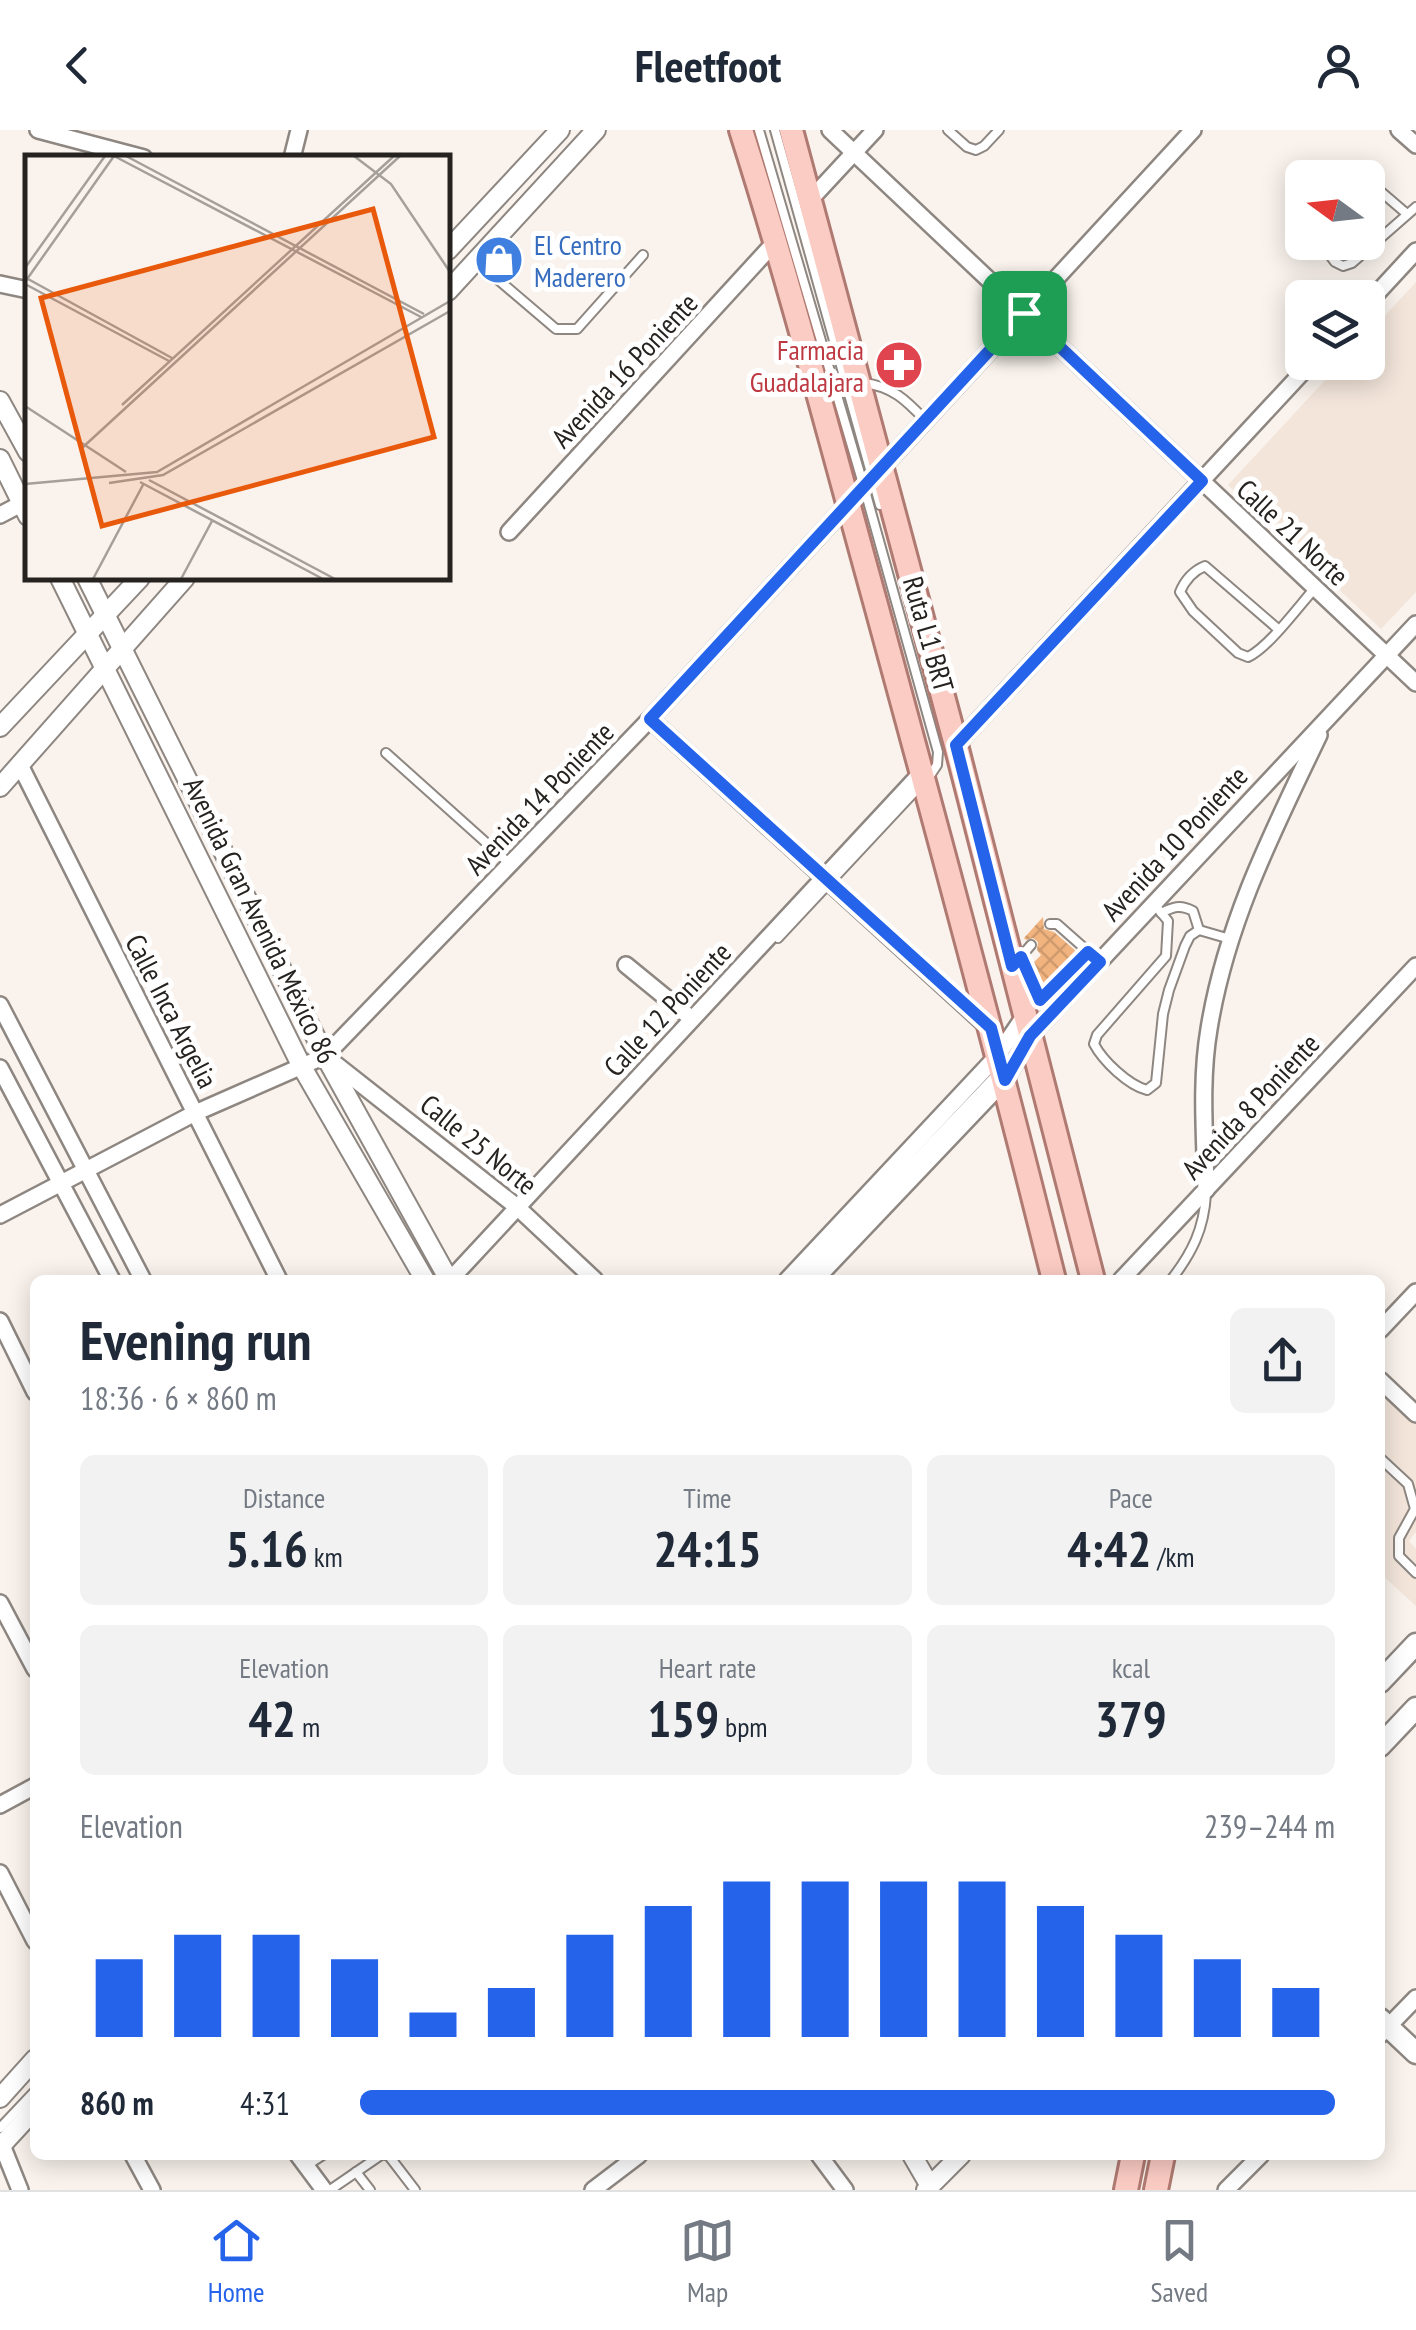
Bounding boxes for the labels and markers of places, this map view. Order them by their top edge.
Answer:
place label: El Centro Maderero [534,226,626,295]
shop icon: El Centro Maderero [473,234,525,286]
pin [982,271,1067,356]
place label: Farmacia Guadalajara [750,331,864,400]
pharmacy icon: Farmacia Guadalajara [873,339,925,391]

